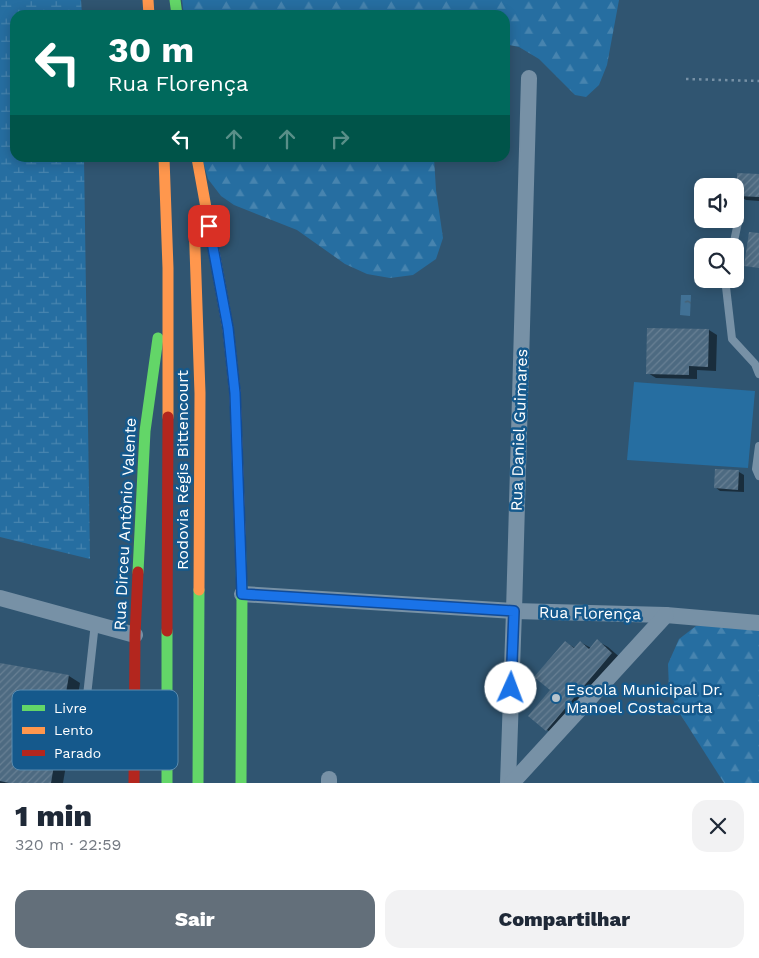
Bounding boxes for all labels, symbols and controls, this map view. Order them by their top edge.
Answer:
text: 30 m [108,29,194,71]
icon: left [25,30,90,95]
text: Rua Florença [108,71,248,96]
icon: left [167,125,195,153]
icon: ahead [220,125,248,153]
icon: ahead [273,125,301,153]
icon: right [326,125,354,153]
map controls [694,178,744,288]
button: sound [694,178,744,228]
pin [188,205,230,247]
icon: arrive [195,212,223,240]
button: search [694,238,744,288]
street label: Rua Daniel Guimares [507,349,531,511]
street label: Rodovia Régis Bittencourt [173,370,192,570]
street label: Rua Dirceu Antônio Valente [110,417,140,631]
street label: Rua Florença [539,603,641,623]
position arrow [484,661,536,713]
place label: Escola Municipal Dr. Manoel Costacurta [566,680,723,717]
legend [12,690,178,770]
marker: Escola Municipal Dr. Manoel Costacurta [550,692,562,704]
text: Livre [54,700,87,716]
text: Lento [54,722,93,738]
text: Parado [54,745,101,761]
text: 1 min [15,798,92,833]
button: close [692,800,744,852]
text: 320 m · 22:59 [15,835,121,854]
button: Sair [15,890,375,948]
button: Compartilhar [385,890,744,948]

